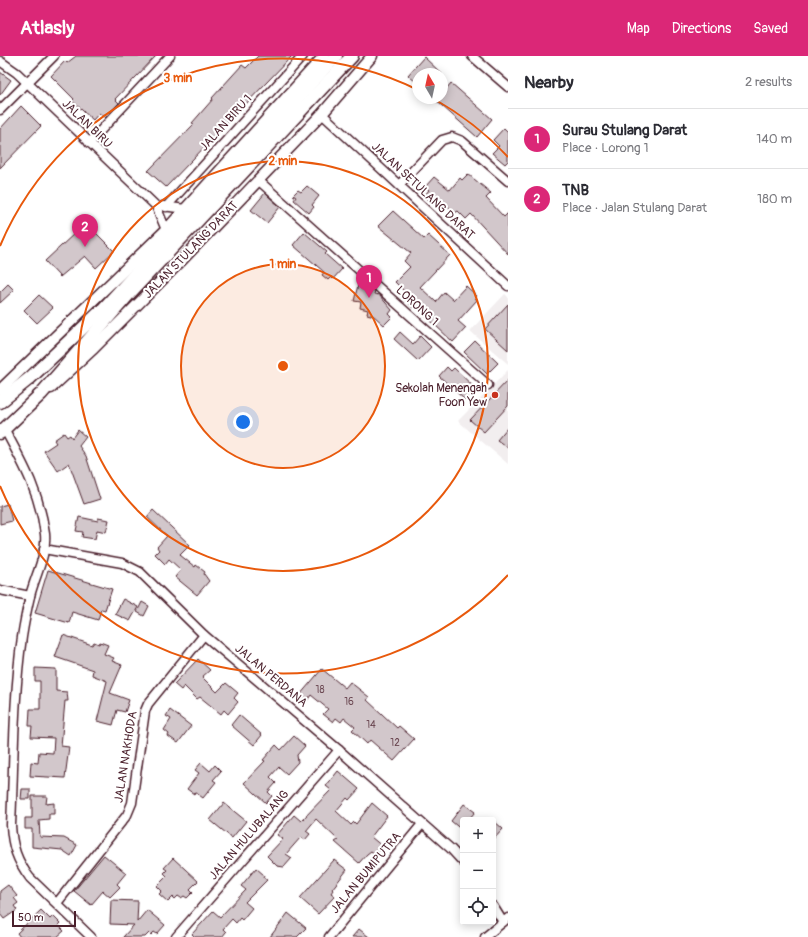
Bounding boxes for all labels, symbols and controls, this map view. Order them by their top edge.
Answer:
text: Atlasly [20,16,74,40]
text: Map [627,20,650,37]
text: Directions [672,20,731,37]
text: Saved [753,20,788,37]
north arrow [412,68,448,104]
text: 3 min [164,71,193,86]
text: Nearby [524,72,573,93]
text: 2 results [745,74,792,90]
street label: JALAN BIRU 1 [197,92,255,154]
street label: JALAN BIRU [59,96,115,152]
text: Surau Stulang Darat [562,121,687,140]
text: 1 [534,131,540,147]
text: 140 m [756,131,792,147]
street label: JALAN SETULANG DARAT [368,139,478,243]
text: Place · Lorong 1 [562,140,649,156]
text: 2 min [269,154,298,169]
text: TNB [562,181,589,200]
text: 2 [533,191,541,207]
text: 180 m [757,191,792,207]
street label: JALAN STULANG DARAT [141,198,242,302]
text: Place · Jalan Stulang Darat [562,200,707,216]
pin: 2 [72,214,98,247]
text: 1 min [270,257,297,272]
pin: 1 [356,265,382,298]
street label: LORONG 1 [393,283,441,329]
centre of rings [276,359,290,373]
place label: Sekolah Menengah Foon Yew [395,381,487,410]
marker: Sekolah Menengah Foon Yew [490,390,500,400]
your location [233,412,253,432]
street label: JALAN PERDANA [232,641,310,711]
house number: 18 [316,684,324,696]
house number: 16 [344,696,354,708]
street label: JALAN NAKHODA [111,710,141,804]
house number: 14 [366,719,376,731]
house number: 12 [390,737,400,749]
street label: JALAN HULUBALANG [206,787,292,883]
map controls [460,817,496,925]
button: + [460,817,496,853]
street label: JALAN BUMIPUTRA [328,829,405,917]
button: − [460,853,496,889]
button: locate [460,889,496,925]
scale bar [12,909,76,928]
text: 50 m [18,911,44,924]

